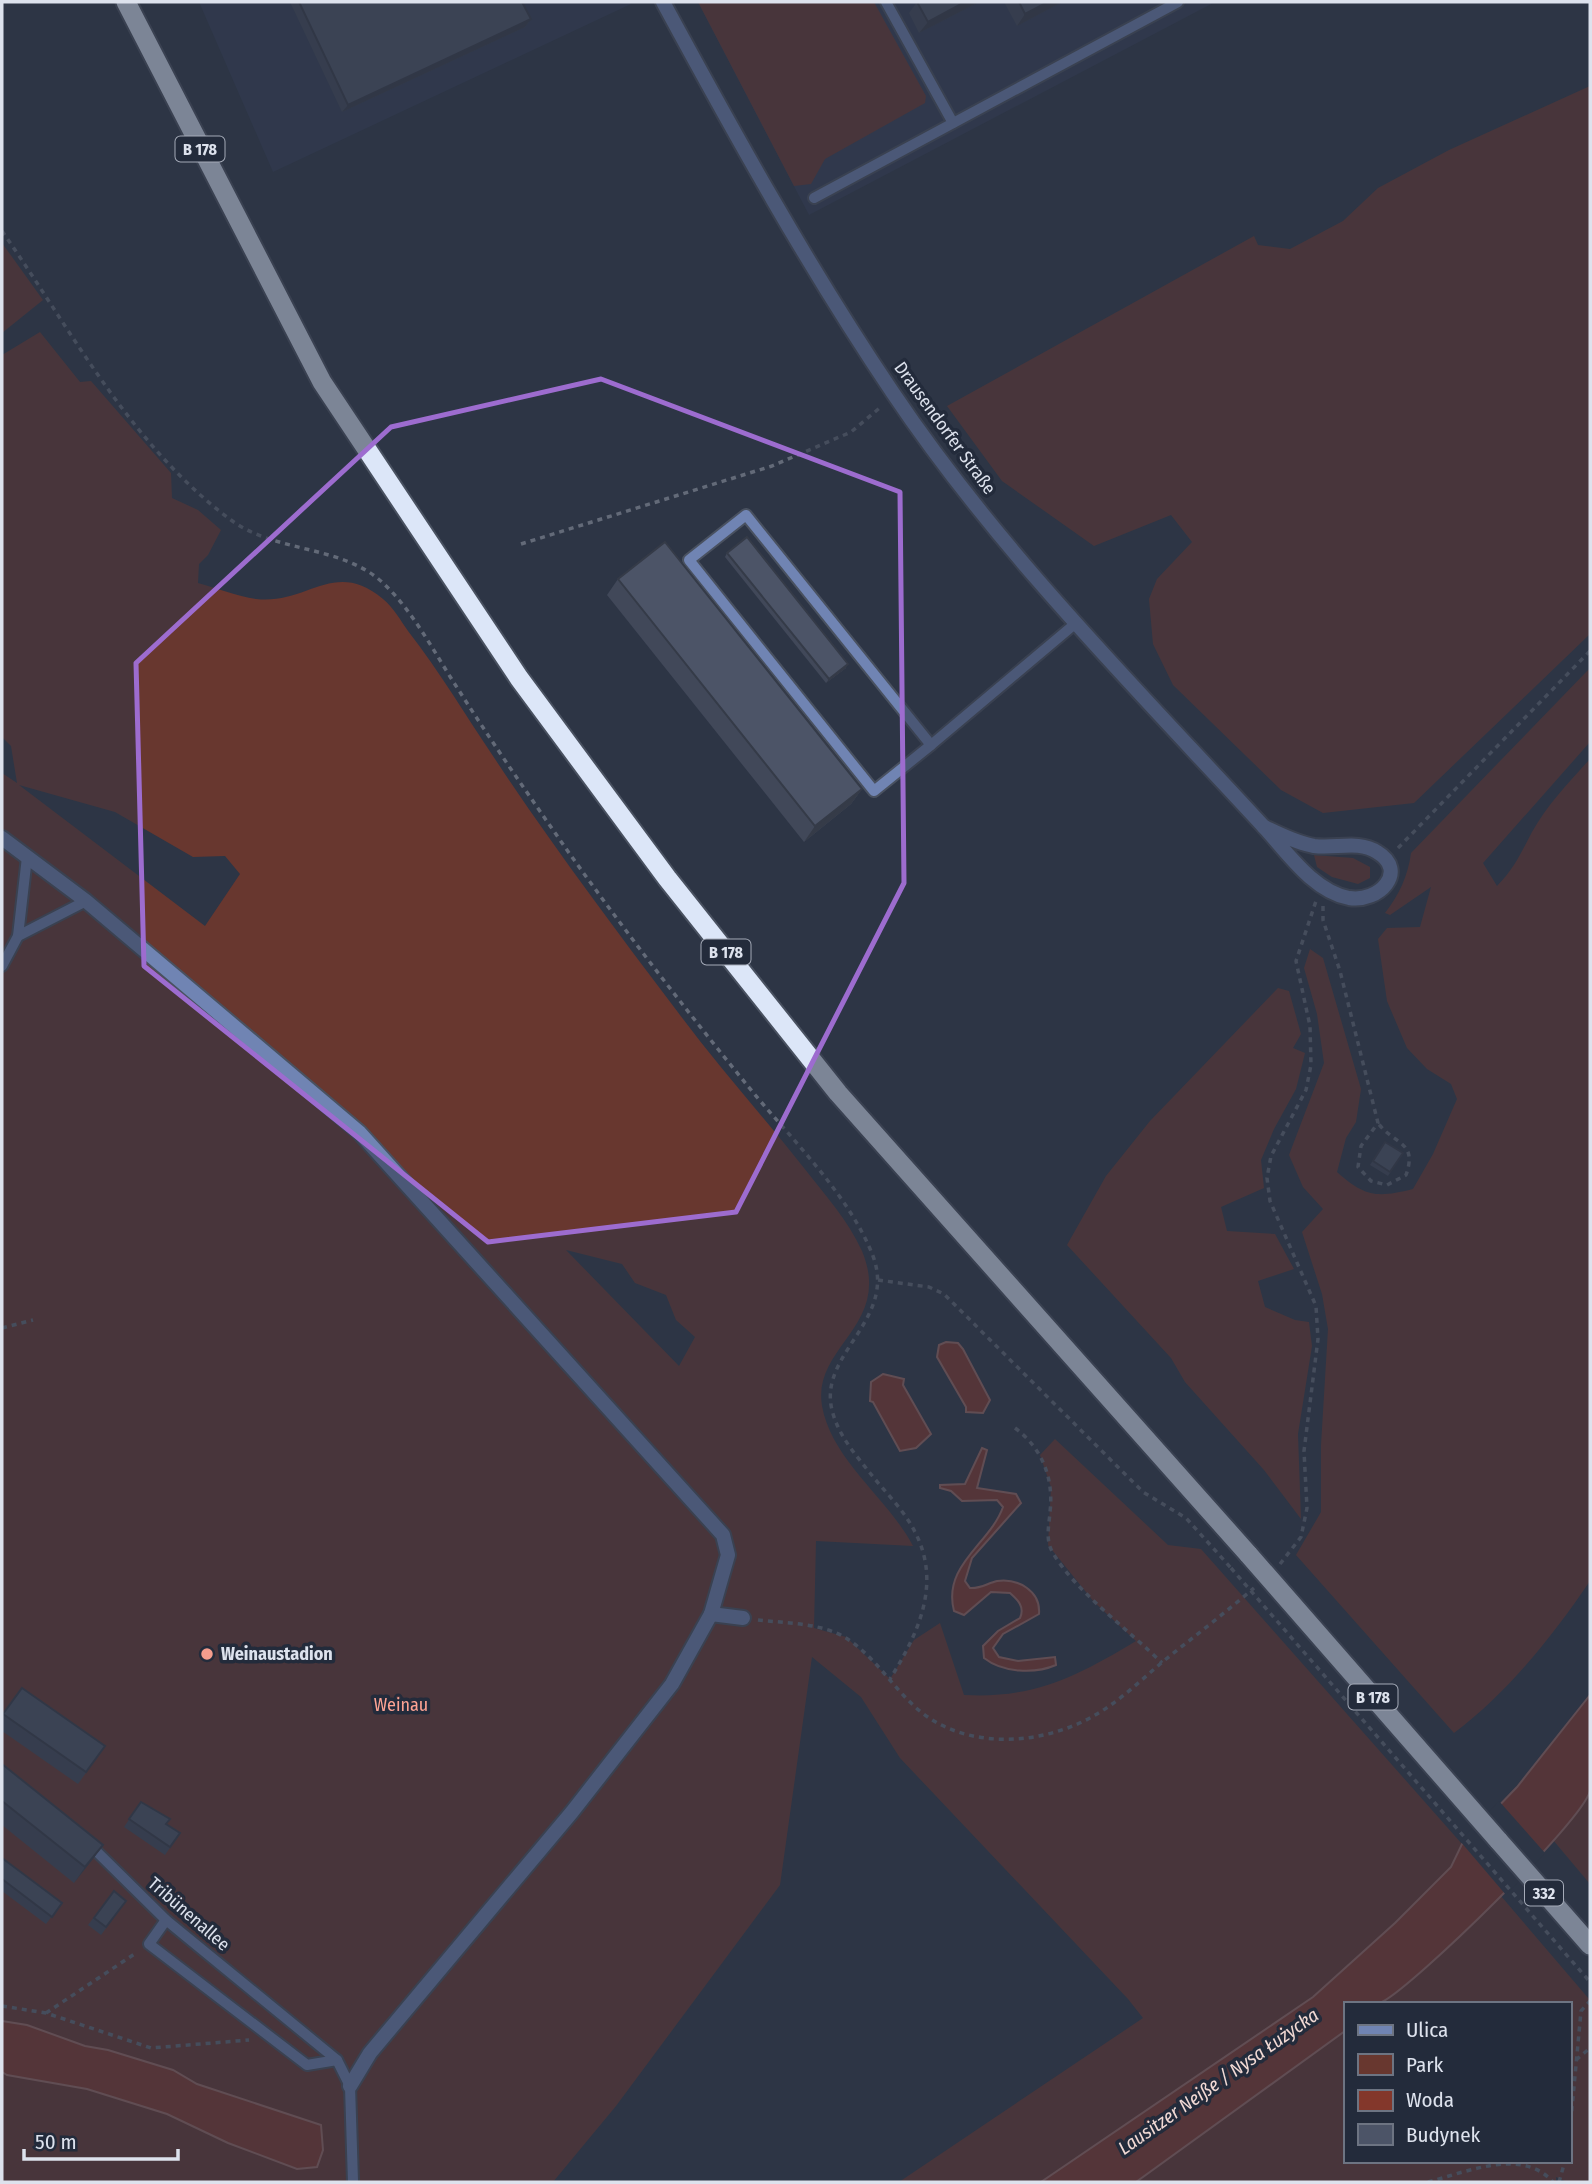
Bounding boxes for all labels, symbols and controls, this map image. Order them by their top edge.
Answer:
road number: B 178 [176,136,224,162]
street label: Drausendorfer Straße [890,357,1001,499]
road number: B 178 [702,940,750,964]
place label: Weinaustadion [221,1643,333,1665]
marker: Weinaustadion [199,1646,215,1662]
road number: B 178 [1348,1684,1398,1709]
park label: Weinau [374,1694,428,1716]
street label: Tribünenallee [144,1872,235,1956]
road number: 332 [1525,1881,1563,1906]
legend [1344,2002,1571,2163]
water label: Lausitzer Neiße / Nysa Łużycka [1114,2003,1323,2160]
text: Ulica [1406,2017,1448,2043]
text: Park [1406,2052,1444,2078]
text: Woda [1406,2087,1454,2113]
scale bar [24,2118,178,2162]
text: Budynek [1406,2122,1481,2148]
text: 50 m [35,2129,77,2155]

